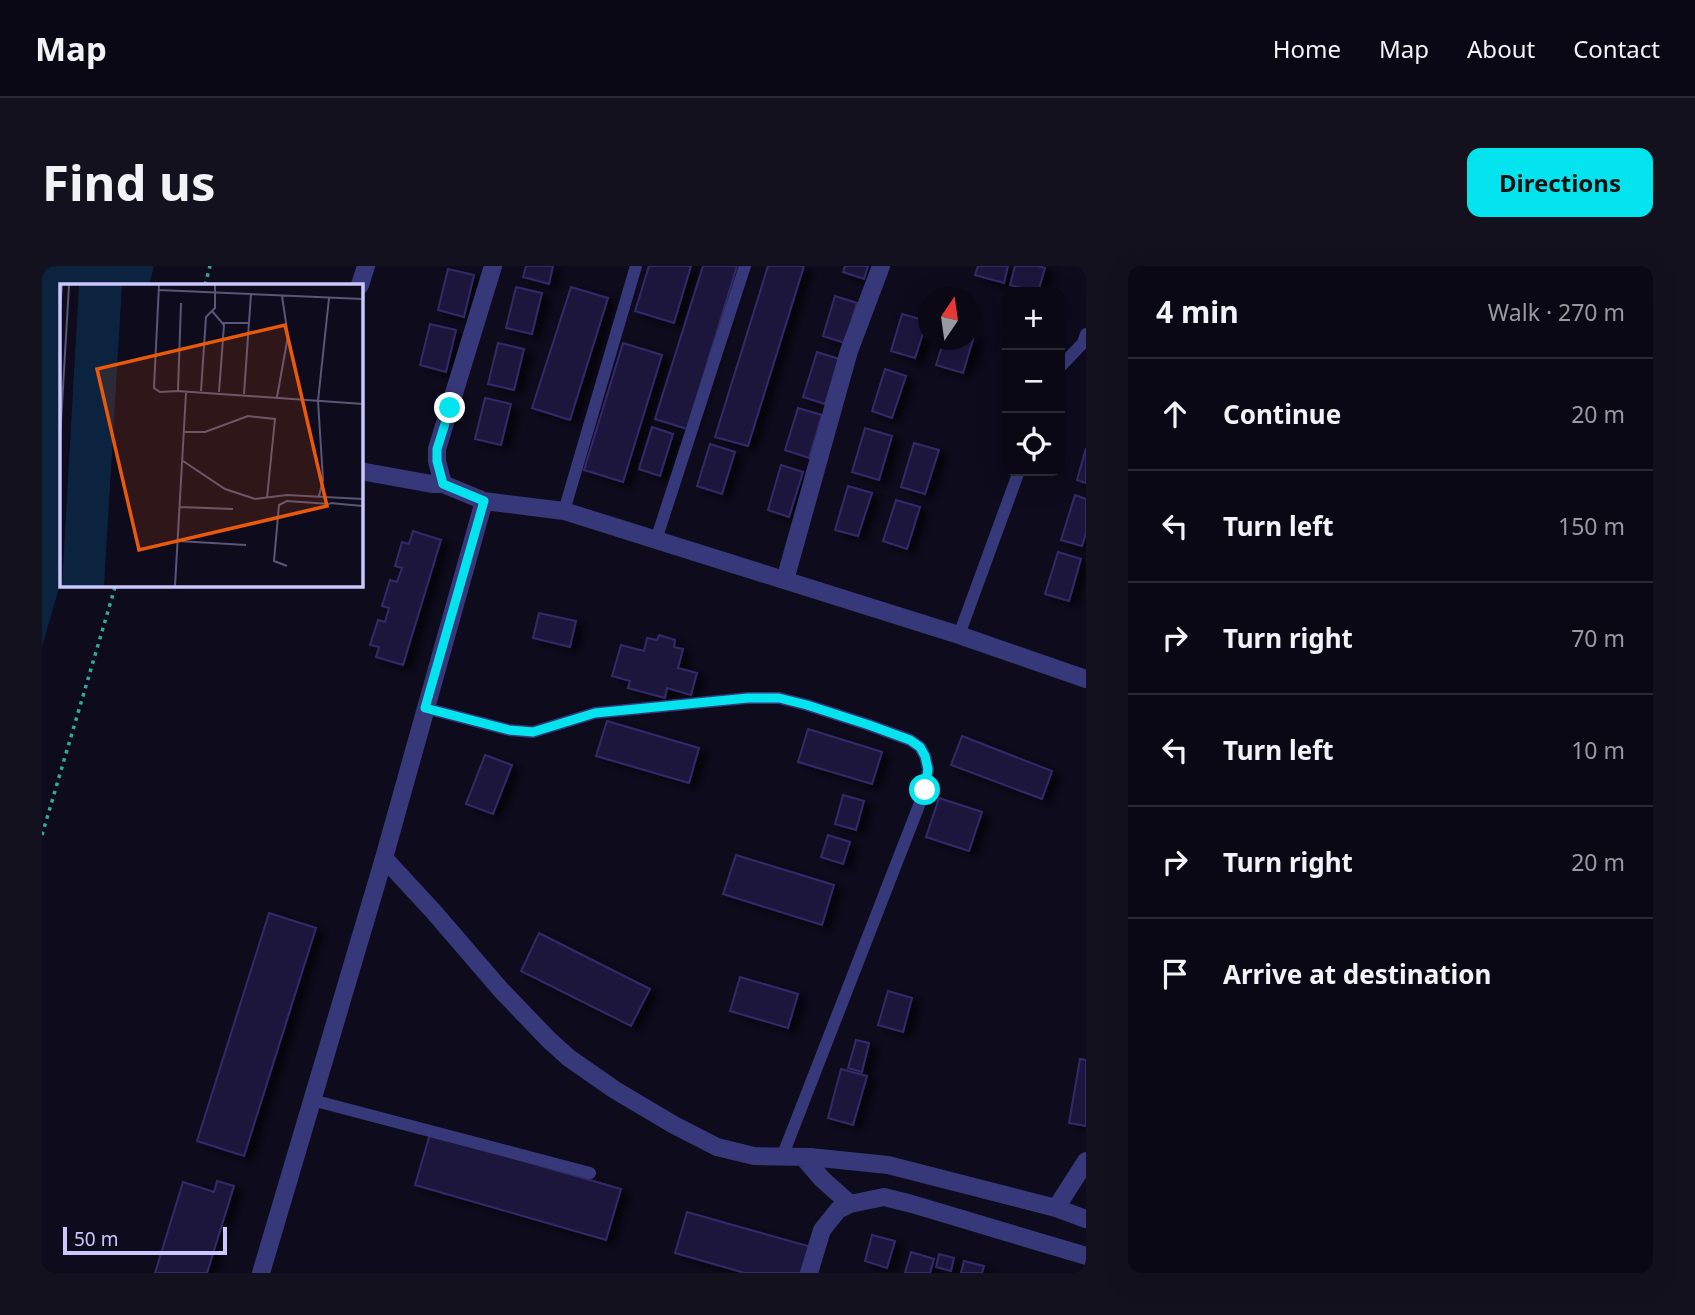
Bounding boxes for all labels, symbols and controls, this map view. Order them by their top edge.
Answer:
text: Map [35,26,107,71]
text: Home [1273,32,1341,65]
text: Map [1379,32,1429,65]
text: About [1467,32,1535,65]
text: Contact [1573,32,1660,65]
button: Directions [1467,148,1653,217]
text: Find us [42,149,216,215]
inset map [60,284,362,586]
north arrow [918,287,981,350]
map controls [1002,287,1065,476]
button: + [1002,287,1065,350]
text: 4 min [1156,291,1239,332]
text: Walk · 270 m [1488,296,1625,328]
button: − [1002,350,1065,413]
route end [434,392,465,423]
icon: ahead [1156,395,1194,433]
text: Continue [1223,396,1341,432]
text: 20 m [1571,398,1625,430]
button: locate [1002,413,1065,476]
icon: left [1156,507,1194,545]
text: Turn left [1223,508,1334,544]
text: 150 m [1558,510,1625,542]
icon: right [1156,619,1194,657]
text: Turn right [1223,620,1353,656]
text: 70 m [1571,622,1625,654]
icon: left [1156,731,1194,769]
text: Turn left [1223,732,1334,768]
text: 10 m [1571,734,1625,766]
route start [909,774,940,805]
icon: right [1156,843,1194,881]
text: Turn right [1223,844,1353,880]
text: 20 m [1571,846,1625,878]
icon: arrive [1156,955,1194,993]
text: Arrive at destination [1223,956,1492,992]
scale bar [63,1224,228,1256]
text: 50 m [74,1226,118,1252]

